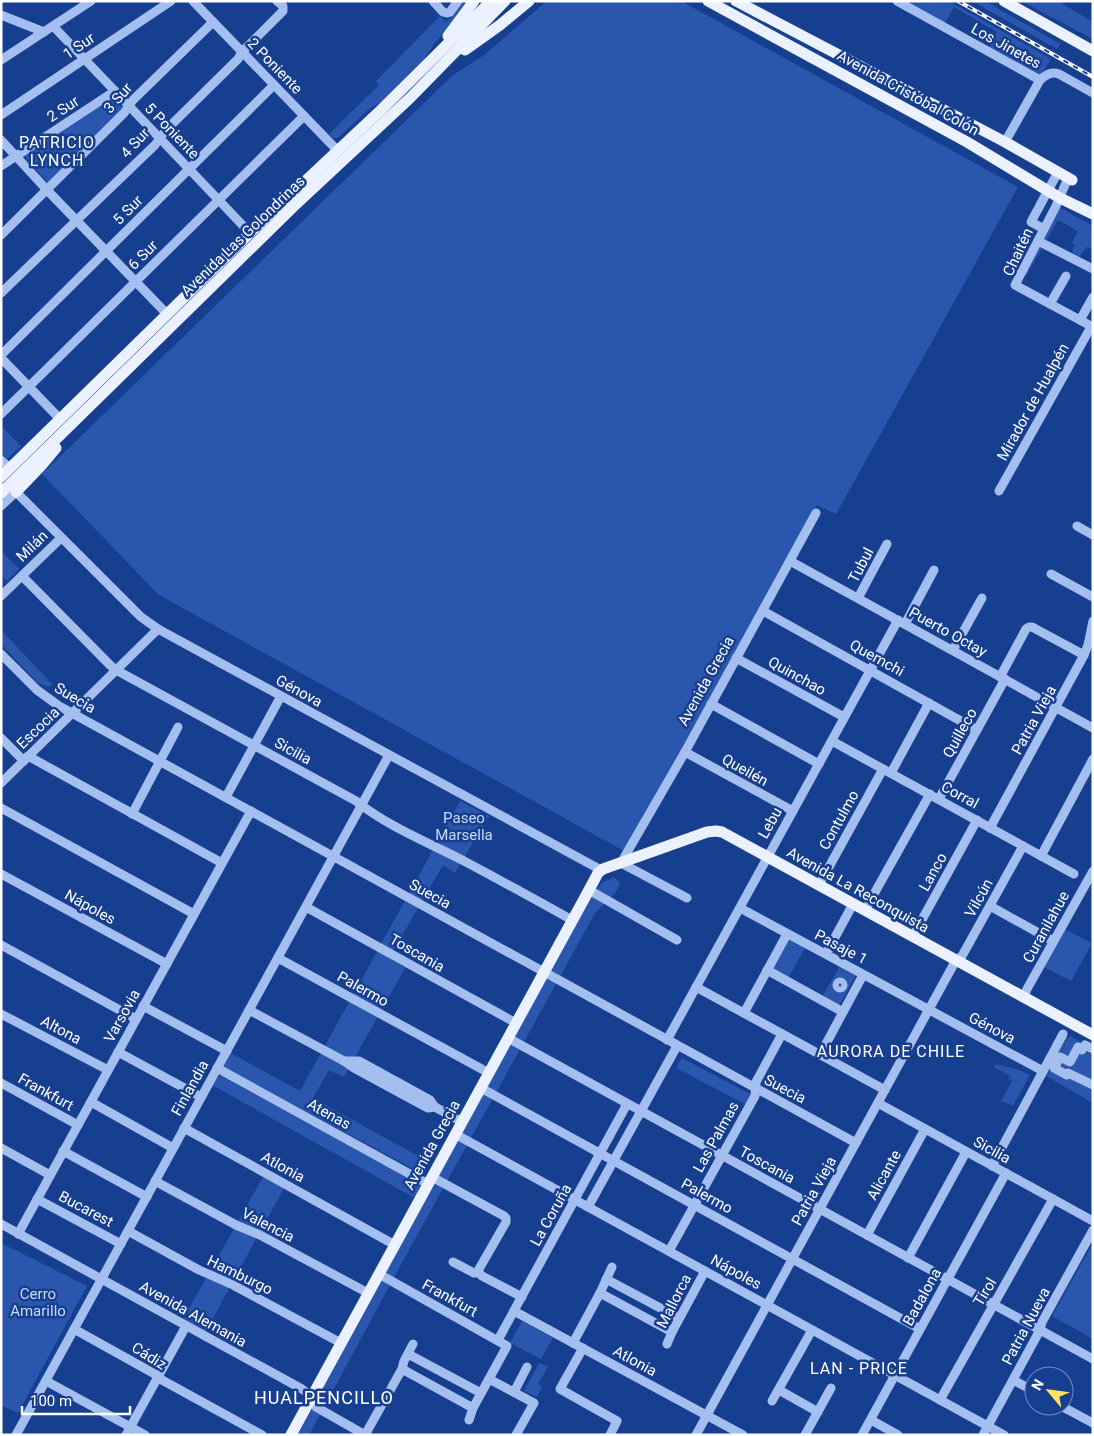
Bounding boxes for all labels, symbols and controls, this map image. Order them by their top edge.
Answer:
street label: Los Jinetes [968,19,1044,73]
street label: 1 Sur [60,29,98,63]
street label: 2 Poniente [244,34,306,98]
street label: Avenida Cristóbal Colón [834,47,982,139]
street label: 3 Sur [100,79,136,117]
street label: 2 Sur [44,92,82,126]
street label: 5 Poniente [141,99,203,163]
street label: 4 Sur [117,124,153,162]
district label: PATRICIO LYNCH [19,133,95,170]
street label: Avenida Las Golondrinas [177,172,309,300]
street label: 5 Sur [109,191,147,229]
street label: Chaitén [999,225,1037,279]
street label: 6 Sur [124,236,162,274]
street label: Mirador de Hualpén [993,340,1073,464]
street label: Milán [12,527,52,565]
street label: Tubul [844,544,878,586]
street label: Puerto Octay [906,603,990,661]
street label: Avenida Grecia [674,633,738,729]
street label: Quemchi [847,636,907,680]
street label: Quinchao [765,653,829,699]
street label: Génova [273,671,325,711]
street label: Suecia [51,679,99,717]
street label: Patria Vieja [1008,682,1060,758]
street label: Escocia [13,703,63,753]
street label: Quilleco [939,705,981,761]
street label: Sicilia [271,734,315,768]
street label: Queilén [719,750,771,790]
street label: Corral [938,777,982,813]
street label: Contulmo [815,787,863,853]
street label: Lebu [754,804,786,842]
park label: Paseo Marsella [435,809,493,844]
street label: Avenida La Reconquista [784,843,932,937]
street label: Lanco [915,850,951,894]
street label: Suecia [406,875,454,913]
street label: Vilcún [961,876,997,920]
street label: Nápoles [62,886,118,928]
street label: Curanilahue [1019,888,1073,966]
street label: Pasaje 1 [812,926,870,968]
street label: Toscania [386,930,448,976]
street label: Palermo [334,968,392,1010]
street label: Varsovia [100,986,144,1046]
street label: Génova [966,1008,1018,1048]
street label: Altona [38,1012,84,1048]
district label: AURORA DE CHILE [817,1042,965,1061]
street label: Finlandia [167,1057,213,1119]
street label: Frankfurt [15,1069,77,1115]
street label: Suecia [761,1071,809,1107]
street label: Atenas [304,1095,354,1133]
street label: Avenida Grecia [400,1097,464,1193]
street label: Las Palmas [689,1099,743,1175]
street label: Sicilia [970,1133,1014,1167]
street label: Toscania [736,1142,798,1188]
street label: Alicante [863,1147,905,1203]
street label: Atlonia [258,1148,308,1186]
street label: Patria Vieja [788,1153,840,1229]
street label: Palermo [678,1175,736,1217]
street label: La Coruña [527,1181,575,1249]
street label: Bucarest [56,1187,116,1231]
street label: Valencia [239,1204,297,1246]
street label: Hamburgo [204,1251,276,1299]
street label: Nápoles [708,1251,764,1293]
street label: Badalona [899,1265,945,1329]
street label: Mallorca [653,1271,695,1331]
street label: Frankfurt [419,1275,481,1321]
street label: Tirol [970,1275,1000,1309]
street label: Avenida Alemania [136,1277,250,1351]
street label: Patria Nueva [998,1284,1054,1368]
park label: Cerro Amarillo [10,1285,66,1320]
street label: Cádiz [128,1338,170,1374]
street label: Atlonia [610,1342,660,1380]
district label: LAN - PRICE [810,1359,908,1378]
north arrow [1024,1366,1074,1416]
text: N [1028,1376,1047,1393]
scale bar [22,1384,130,1416]
district label: HUALPENCILLO [254,1387,394,1408]
text: 100 m [30,1392,72,1410]

